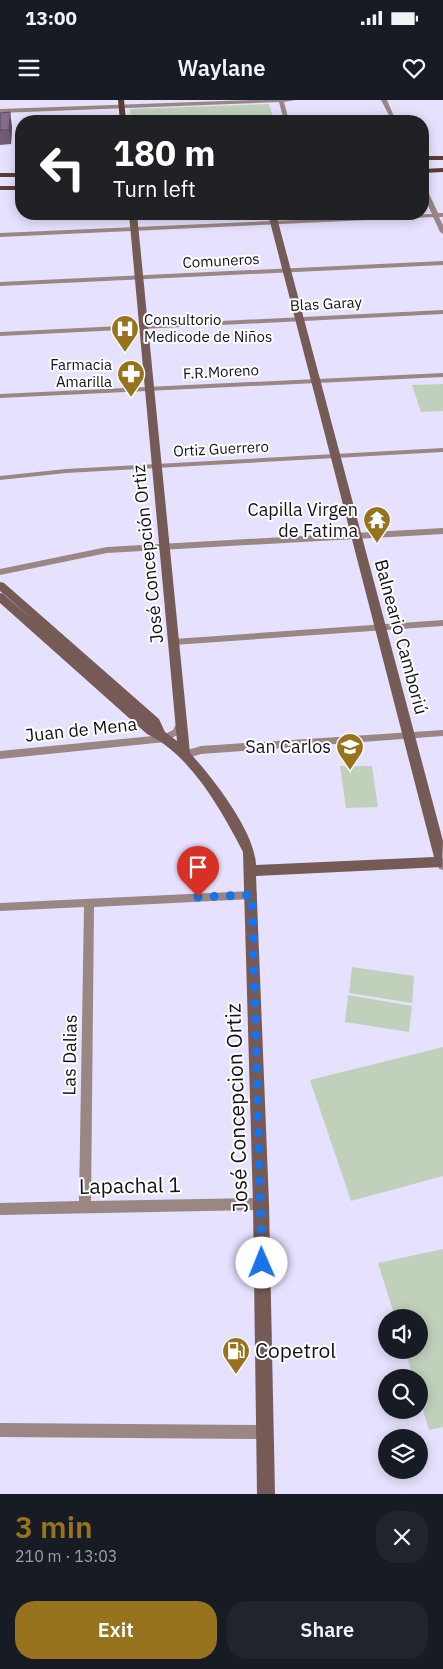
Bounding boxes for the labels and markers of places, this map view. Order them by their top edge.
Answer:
place label: Consultorio Medicode de Niños [144,310,272,346]
hospital icon: Consultorio Medicode de Niños [110,314,140,353]
place label: Farmacia Amarilla [50,355,112,391]
pharmacy icon: Farmacia Amarilla [116,359,146,398]
place label: Capilla Virgen de Fatima [248,498,358,542]
temple icon: Capilla Virgen de Fatima [362,505,392,544]
school or university icon: San Carlos [335,732,365,771]
place label: San Carlos [245,735,331,758]
pin [177,846,219,897]
fuel station icon: Copetrol [221,1336,251,1375]
place label: Copetrol [255,1336,336,1364]

